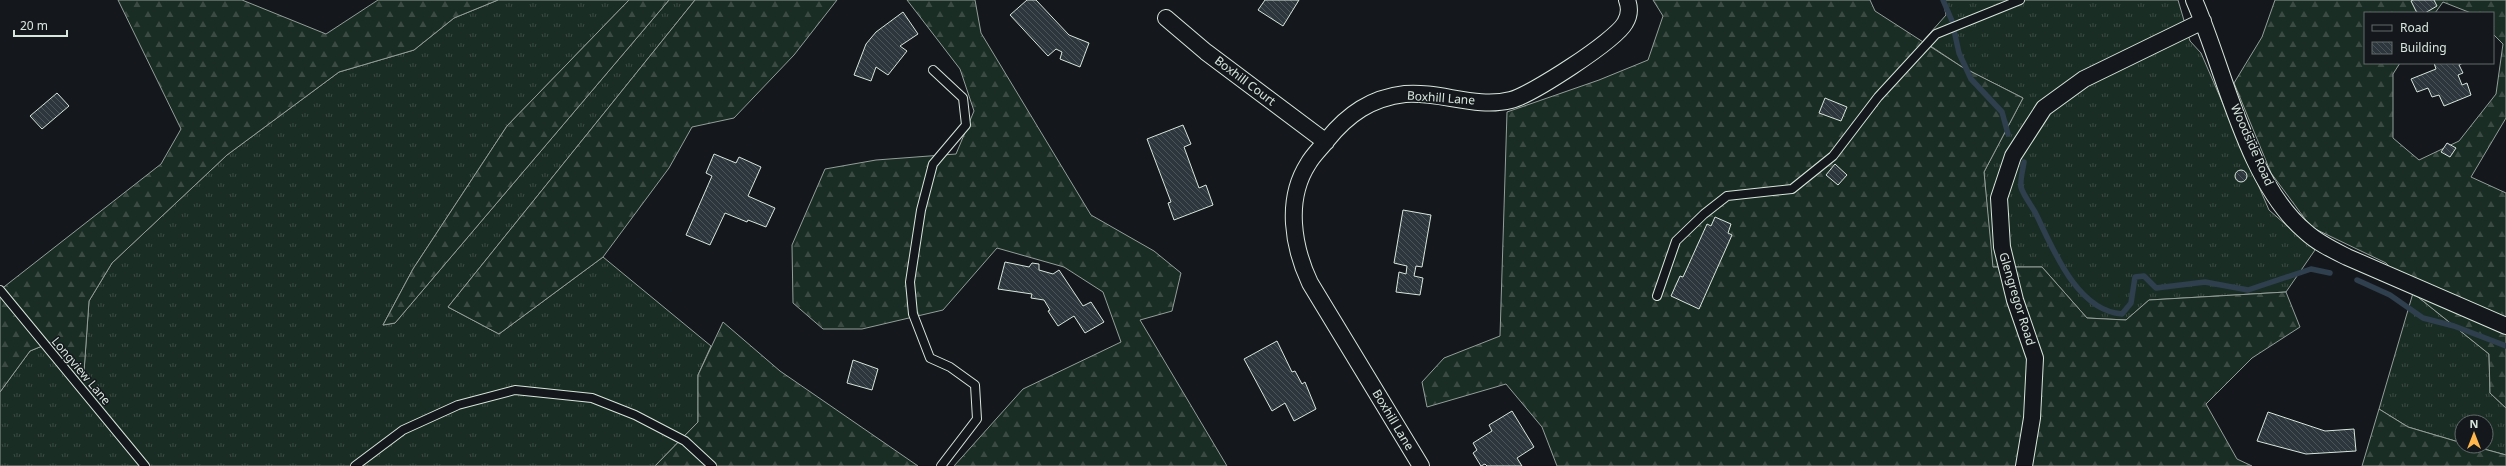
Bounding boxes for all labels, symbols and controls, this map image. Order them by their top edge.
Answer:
scale bar [14,12,67,38]
legend [2364,12,2494,64]
text: 20 m [20,17,48,34]
text: Road [2400,19,2429,36]
text: Building [2400,39,2447,56]
street label: Boxhill Court [1211,52,1280,110]
street label: Boxhill Lane [1406,87,1476,108]
street label: Woodside Road [2227,101,2278,188]
street label: Glengregor Road [1995,250,2040,347]
street label: Longview Lane [48,333,115,408]
street label: Boxhill Lane [1369,386,1418,454]
north arrow [2454,414,2494,454]
text: N [2470,416,2478,431]

